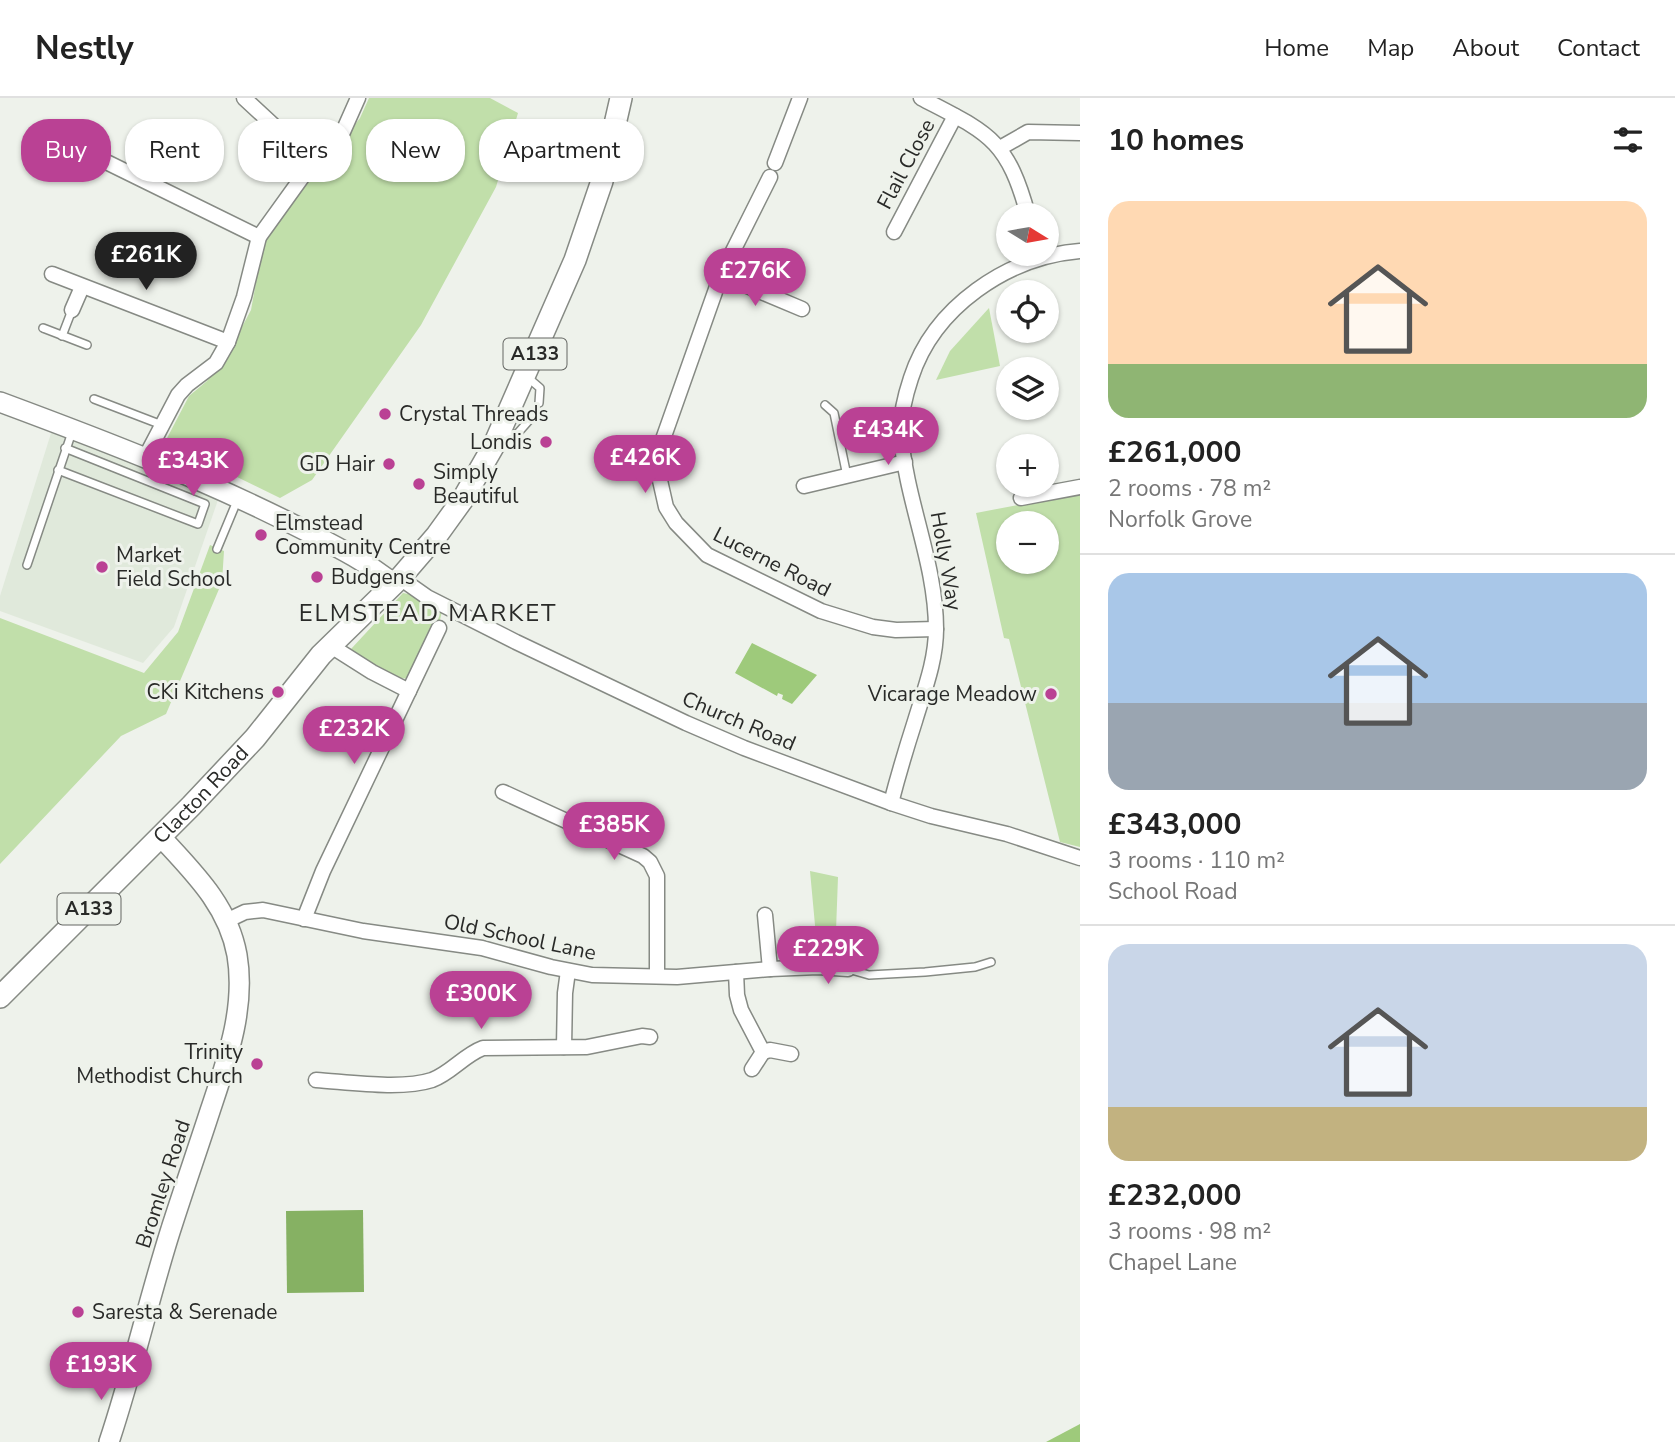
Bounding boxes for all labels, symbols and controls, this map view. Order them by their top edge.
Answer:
text: Nestly [35,26,134,71]
text: Home [1264,32,1329,64]
text: Map [1367,32,1414,64]
text: About [1452,32,1519,64]
text: Contact [1557,32,1640,64]
street label: Flail Close [871,114,941,214]
chip: Buy [21,119,111,182]
chip: Rent [125,119,224,182]
chip: Filters [238,119,352,182]
chip: New [366,119,465,182]
chip: Apartment [479,119,644,182]
text: 10 homes [1108,120,1244,161]
icon: filters [1609,121,1647,159]
north arrow [996,203,1059,266]
map controls [996,203,1059,574]
pin: £261K [97,232,195,292]
text: £261K [111,239,181,270]
icon: home [1315,246,1441,372]
pin: £276K [706,248,804,308]
text: £276K [720,255,790,286]
button: locate [996,280,1059,343]
road number: A133 [504,338,566,370]
button: layers [996,357,1059,420]
place label: Crystal Threads [399,400,549,428]
marker: Crystal Threads [377,406,393,422]
pin: £434K [839,408,937,467]
text: £434K [853,414,923,445]
place label: Londis [470,428,532,456]
text: £261,000 [1108,432,1241,473]
marker: Londis [538,434,554,450]
button: + [996,434,1059,497]
pin: £426K [596,436,694,495]
pin: £343K [144,438,242,498]
text: £426K [610,442,680,473]
text: £343K [158,445,228,476]
place label: GD Hair [299,450,375,478]
marker: GD Hair [381,456,397,472]
place label: Simply Beautiful [433,458,519,510]
text: 2 rooms · 78 m² [1108,473,1271,504]
marker: Simply Beautiful [411,476,427,492]
text: Norfolk Grove [1108,504,1252,535]
place label: Elmstead Community Centre [275,509,451,561]
street label: Holly Way [924,509,968,613]
button: − [996,511,1059,574]
street label: Lucerne Road [708,520,836,604]
marker: Elmstead Community Centre [253,527,269,543]
place label: Market Field School [116,541,232,593]
marker: Market Field School [94,559,110,575]
place label: Budgens [331,563,415,591]
marker: Budgens [309,569,325,585]
district label: ELMSTEAD MARKET [299,597,557,629]
icon: home [1315,618,1441,744]
place label: CKi Kitchens [146,678,264,706]
place label: Vicarage Meadow [867,680,1037,708]
marker: CKi Kitchens [270,684,286,700]
street label: Church Road [678,684,800,758]
marker: Vicarage Meadow [1043,686,1059,702]
pin: £232K [305,706,403,766]
text: £232K [319,713,389,744]
street label: Clacton Road [147,740,255,850]
pin: £385K [565,802,663,862]
text: £343,000 [1108,804,1241,845]
text: £385K [579,809,649,840]
text: 3 rooms · 110 m² [1108,845,1285,876]
text: School Road [1108,876,1238,907]
road number: A133 [57,894,120,924]
street label: Old School Lane [441,907,599,967]
pin: £229K [779,926,877,986]
text: £229K [793,933,863,964]
pin: £300K [432,972,530,1031]
text: £300K [446,978,516,1009]
icon: home [1315,989,1441,1115]
place label: Trinity Methodist Church [76,1038,243,1090]
marker: Trinity Methodist Church [249,1056,265,1072]
street label: Bromley Road [129,1116,197,1252]
text: £232,000 [1108,1175,1241,1216]
text: 3 rooms · 98 m² [1108,1216,1271,1247]
text: Chapel Lane [1108,1247,1237,1278]
place label: Saresta & Serenade [92,1298,278,1326]
marker: Saresta & Serenade [70,1304,86,1320]
pin: £193K [52,1342,150,1402]
text: £193K [66,1349,136,1380]

